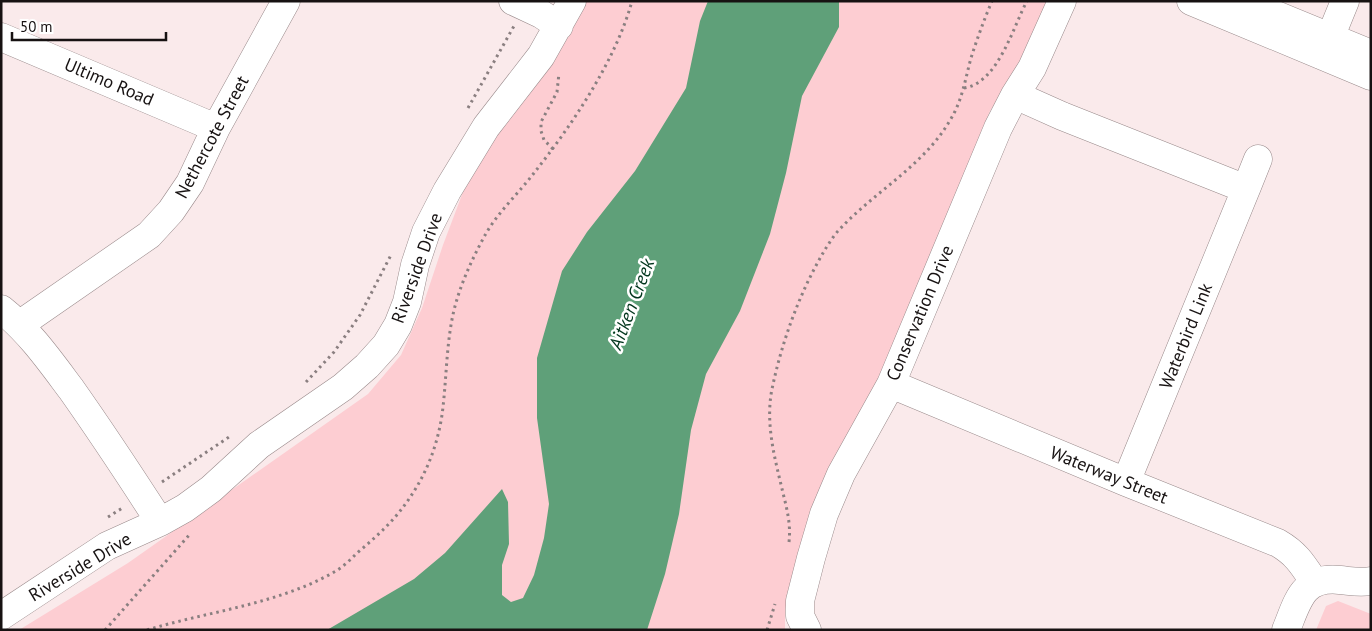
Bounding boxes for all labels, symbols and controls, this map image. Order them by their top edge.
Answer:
scale bar [12,10,166,42]
text: 50 m [20,17,53,36]
street label: Ultimo Road [61,52,157,111]
street label: Nethercote Street [170,71,254,202]
street label: Riverside Drive [386,210,447,326]
street label: Conservation Drive [881,242,958,384]
water label: Aitken Creek [602,254,660,354]
street label: Waterbird Link [1154,279,1217,392]
street label: Waterway Street [1047,440,1171,509]
street label: Riverside Drive [24,527,135,606]

